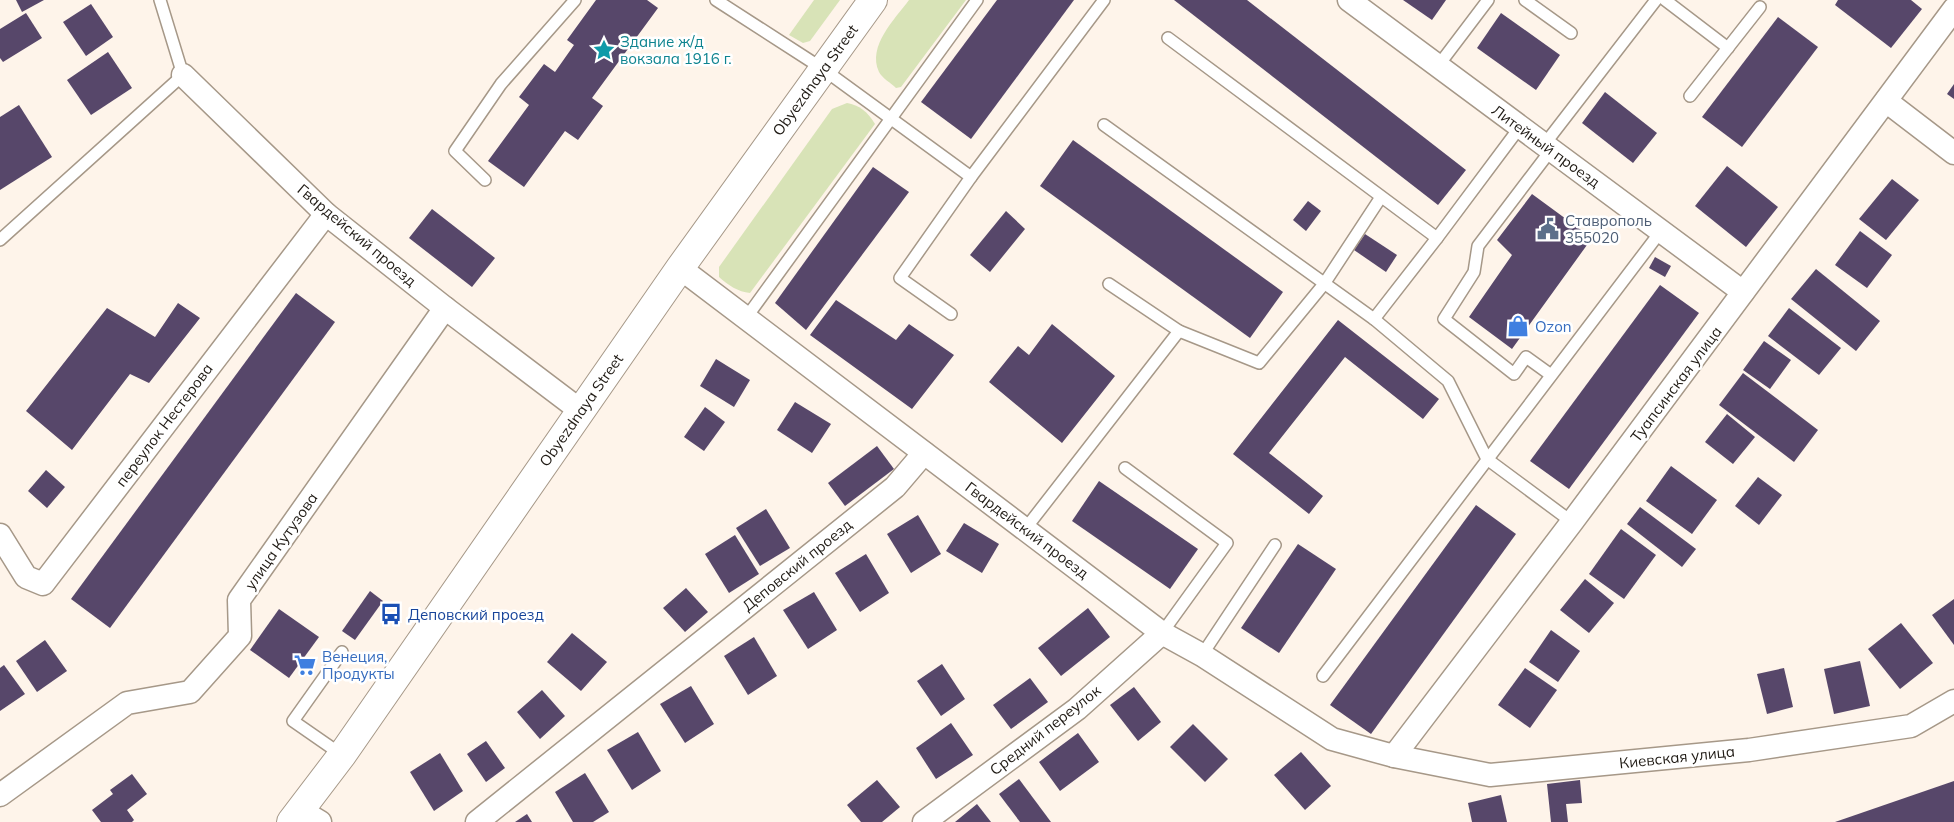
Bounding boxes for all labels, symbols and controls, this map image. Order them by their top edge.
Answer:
street label: Obyezdnaya Street [768,21,862,139]
place label: Здание ж/д вокзала 1916 г. [620,32,732,68]
place icon: Здание ж/д вокзала 1916 г. [591,37,617,63]
street label: Литейный проезд [1488,100,1604,192]
street label: Гвардейский проезд [294,180,420,290]
place label: Ставрополь 355020 [1565,211,1652,247]
public building icon: Ставрополь 355020 [1535,216,1561,242]
shop icon: Ozon [1505,313,1531,339]
place label: Ozon [1535,317,1572,336]
street label: Туапсинская улица [1626,322,1726,446]
street label: Obyezdnaya Street [535,350,627,470]
street label: переулок Нестерова [111,360,217,490]
street label: Гвардейский проезд [962,477,1092,583]
street label: улица Кутузова [240,489,322,593]
street label: Деповский проезд [738,515,856,615]
bus stop icon: Деповский проезд [378,601,404,627]
place label: Деповский проезд [408,605,544,624]
place label: Венеция, Продукты [322,647,395,683]
supermarket icon: Венеция, Продукты [292,652,318,678]
street label: Средний переулок [986,680,1105,779]
street label: Киевская улица [1618,741,1736,773]

